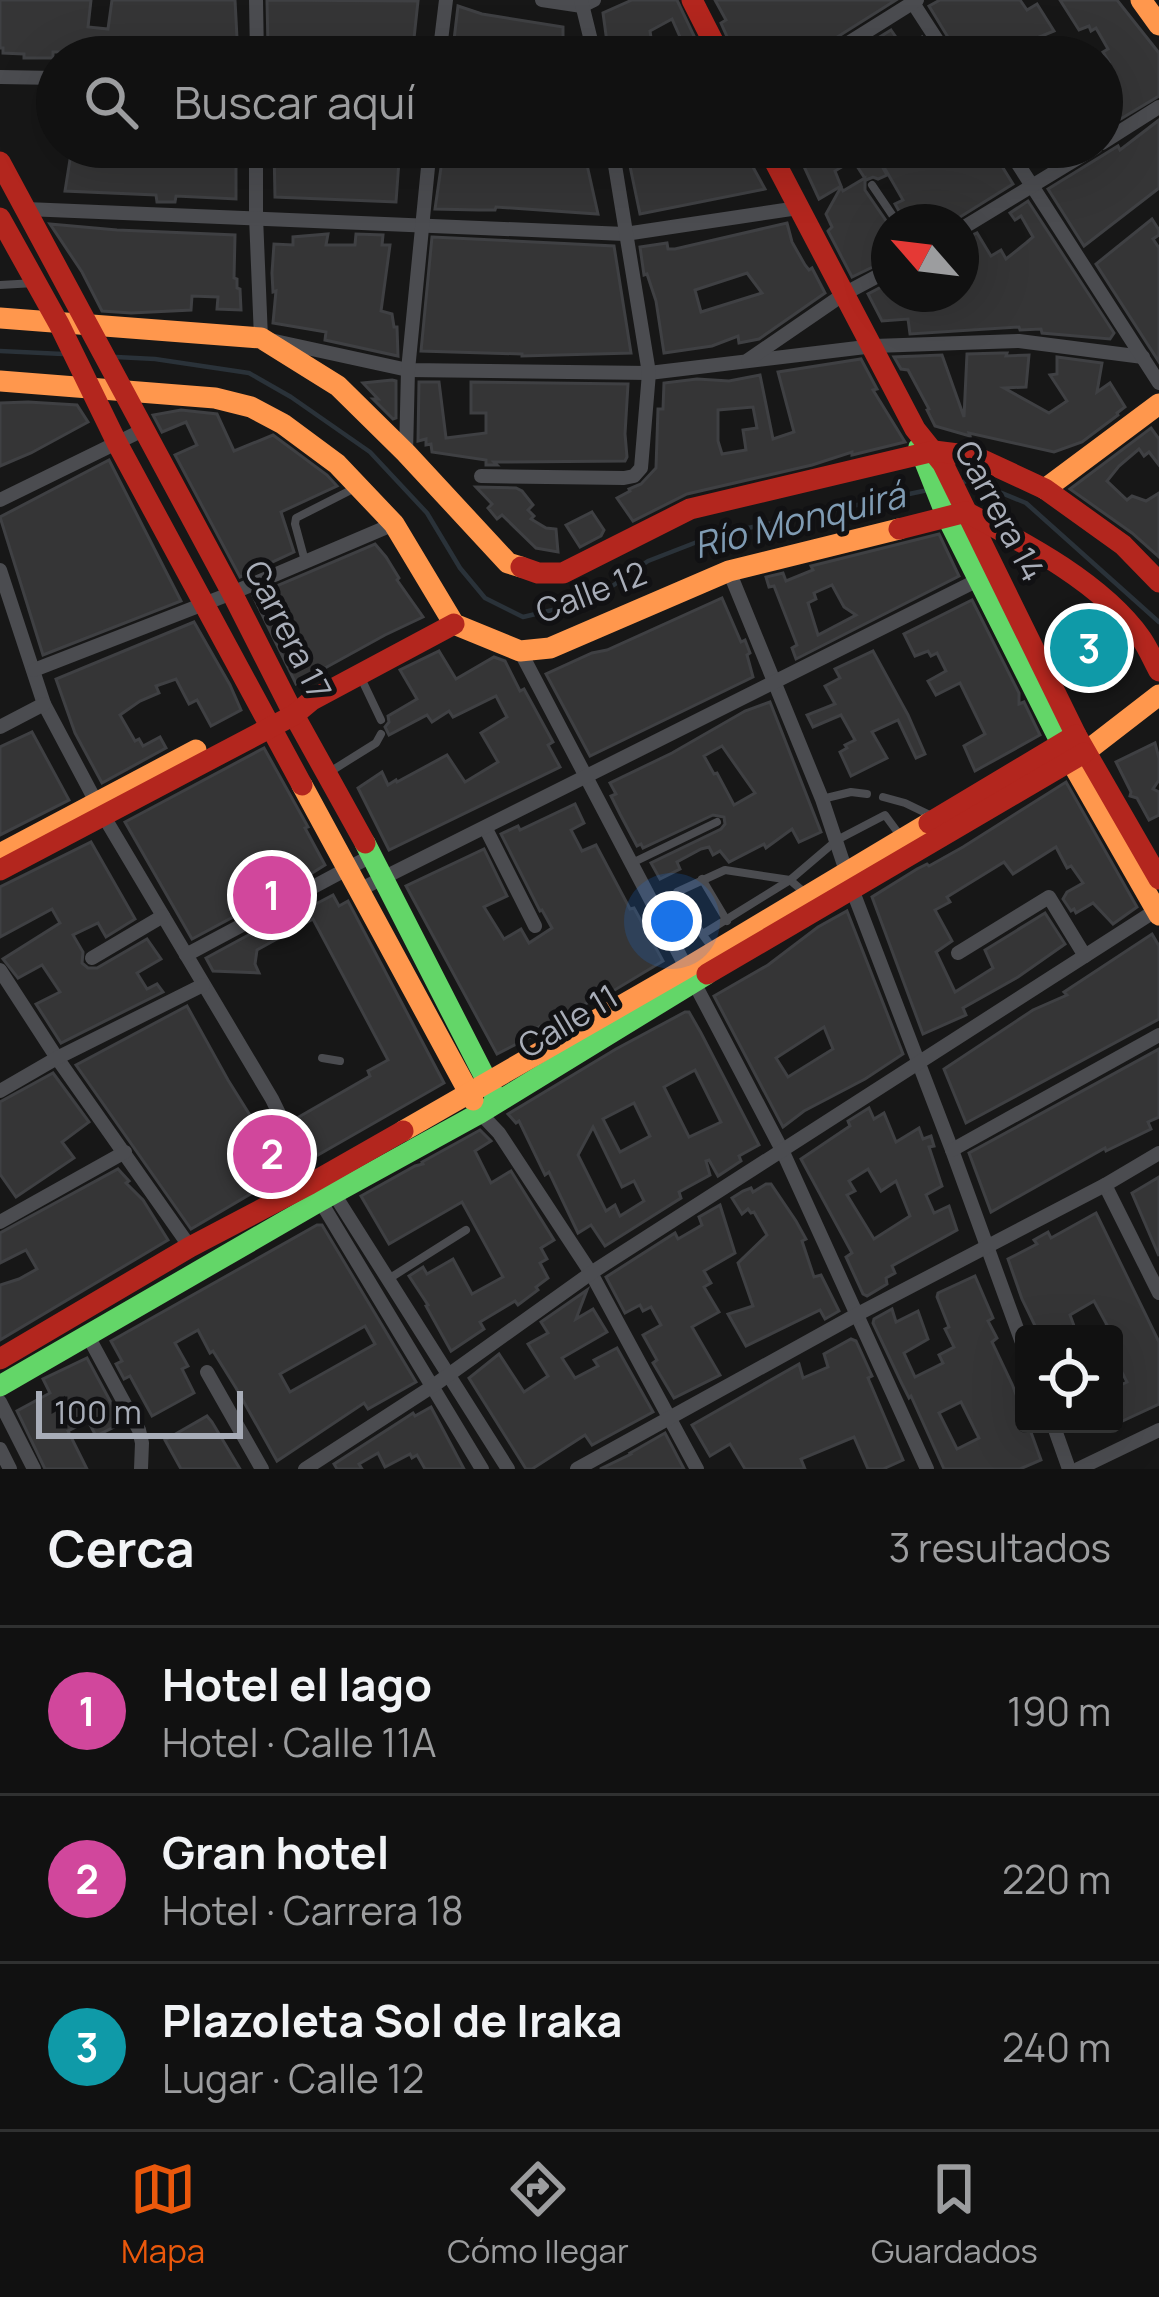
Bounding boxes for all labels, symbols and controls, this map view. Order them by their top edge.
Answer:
search box [36,36,1123,168]
icon: search [78,69,144,135]
text: Buscar aquí [174,71,416,133]
north arrow [871,204,979,312]
street label: Carrera 14 [945,433,1056,589]
water label: Río Monquirá [688,469,911,569]
street label: Calle 12 [529,550,653,633]
street label: Carrera 17 [234,553,343,707]
pin: 3 [1050,603,1128,693]
pin: 1 [233,850,311,940]
your location [642,891,702,951]
street label: Calle 11 [509,973,626,1068]
pin: 2 [233,1109,311,1199]
map controls [1015,1325,1123,1433]
button: locate [1015,1325,1123,1433]
scale bar [36,1385,243,1438]
text: 100 m [54,1389,142,1434]
text: Cerca [48,1513,195,1582]
text: 3 resultados [889,1520,1111,1574]
text: Hotel el lago [162,1653,432,1715]
text: 1 [78,1684,96,1738]
text: 190 m [1007,1684,1111,1738]
text: Hotel · Calle 11A [162,1715,436,1769]
text: Gran hotel [162,1821,389,1883]
text: 2 [75,1852,99,1906]
text: 220 m [1002,1852,1111,1906]
text: Hotel · Carrera 18 [162,1883,464,1937]
text: Plazoleta Sol de Iraka [162,1989,622,2051]
text: 3 [76,2020,98,2074]
text: 240 m [1002,2020,1111,2074]
text: Lugar · Calle 12 [162,2051,424,2105]
tab: Mapa [121,2156,205,2273]
tab: Cómo llegar [447,2156,629,2273]
tab: Guardados [871,2156,1038,2273]

